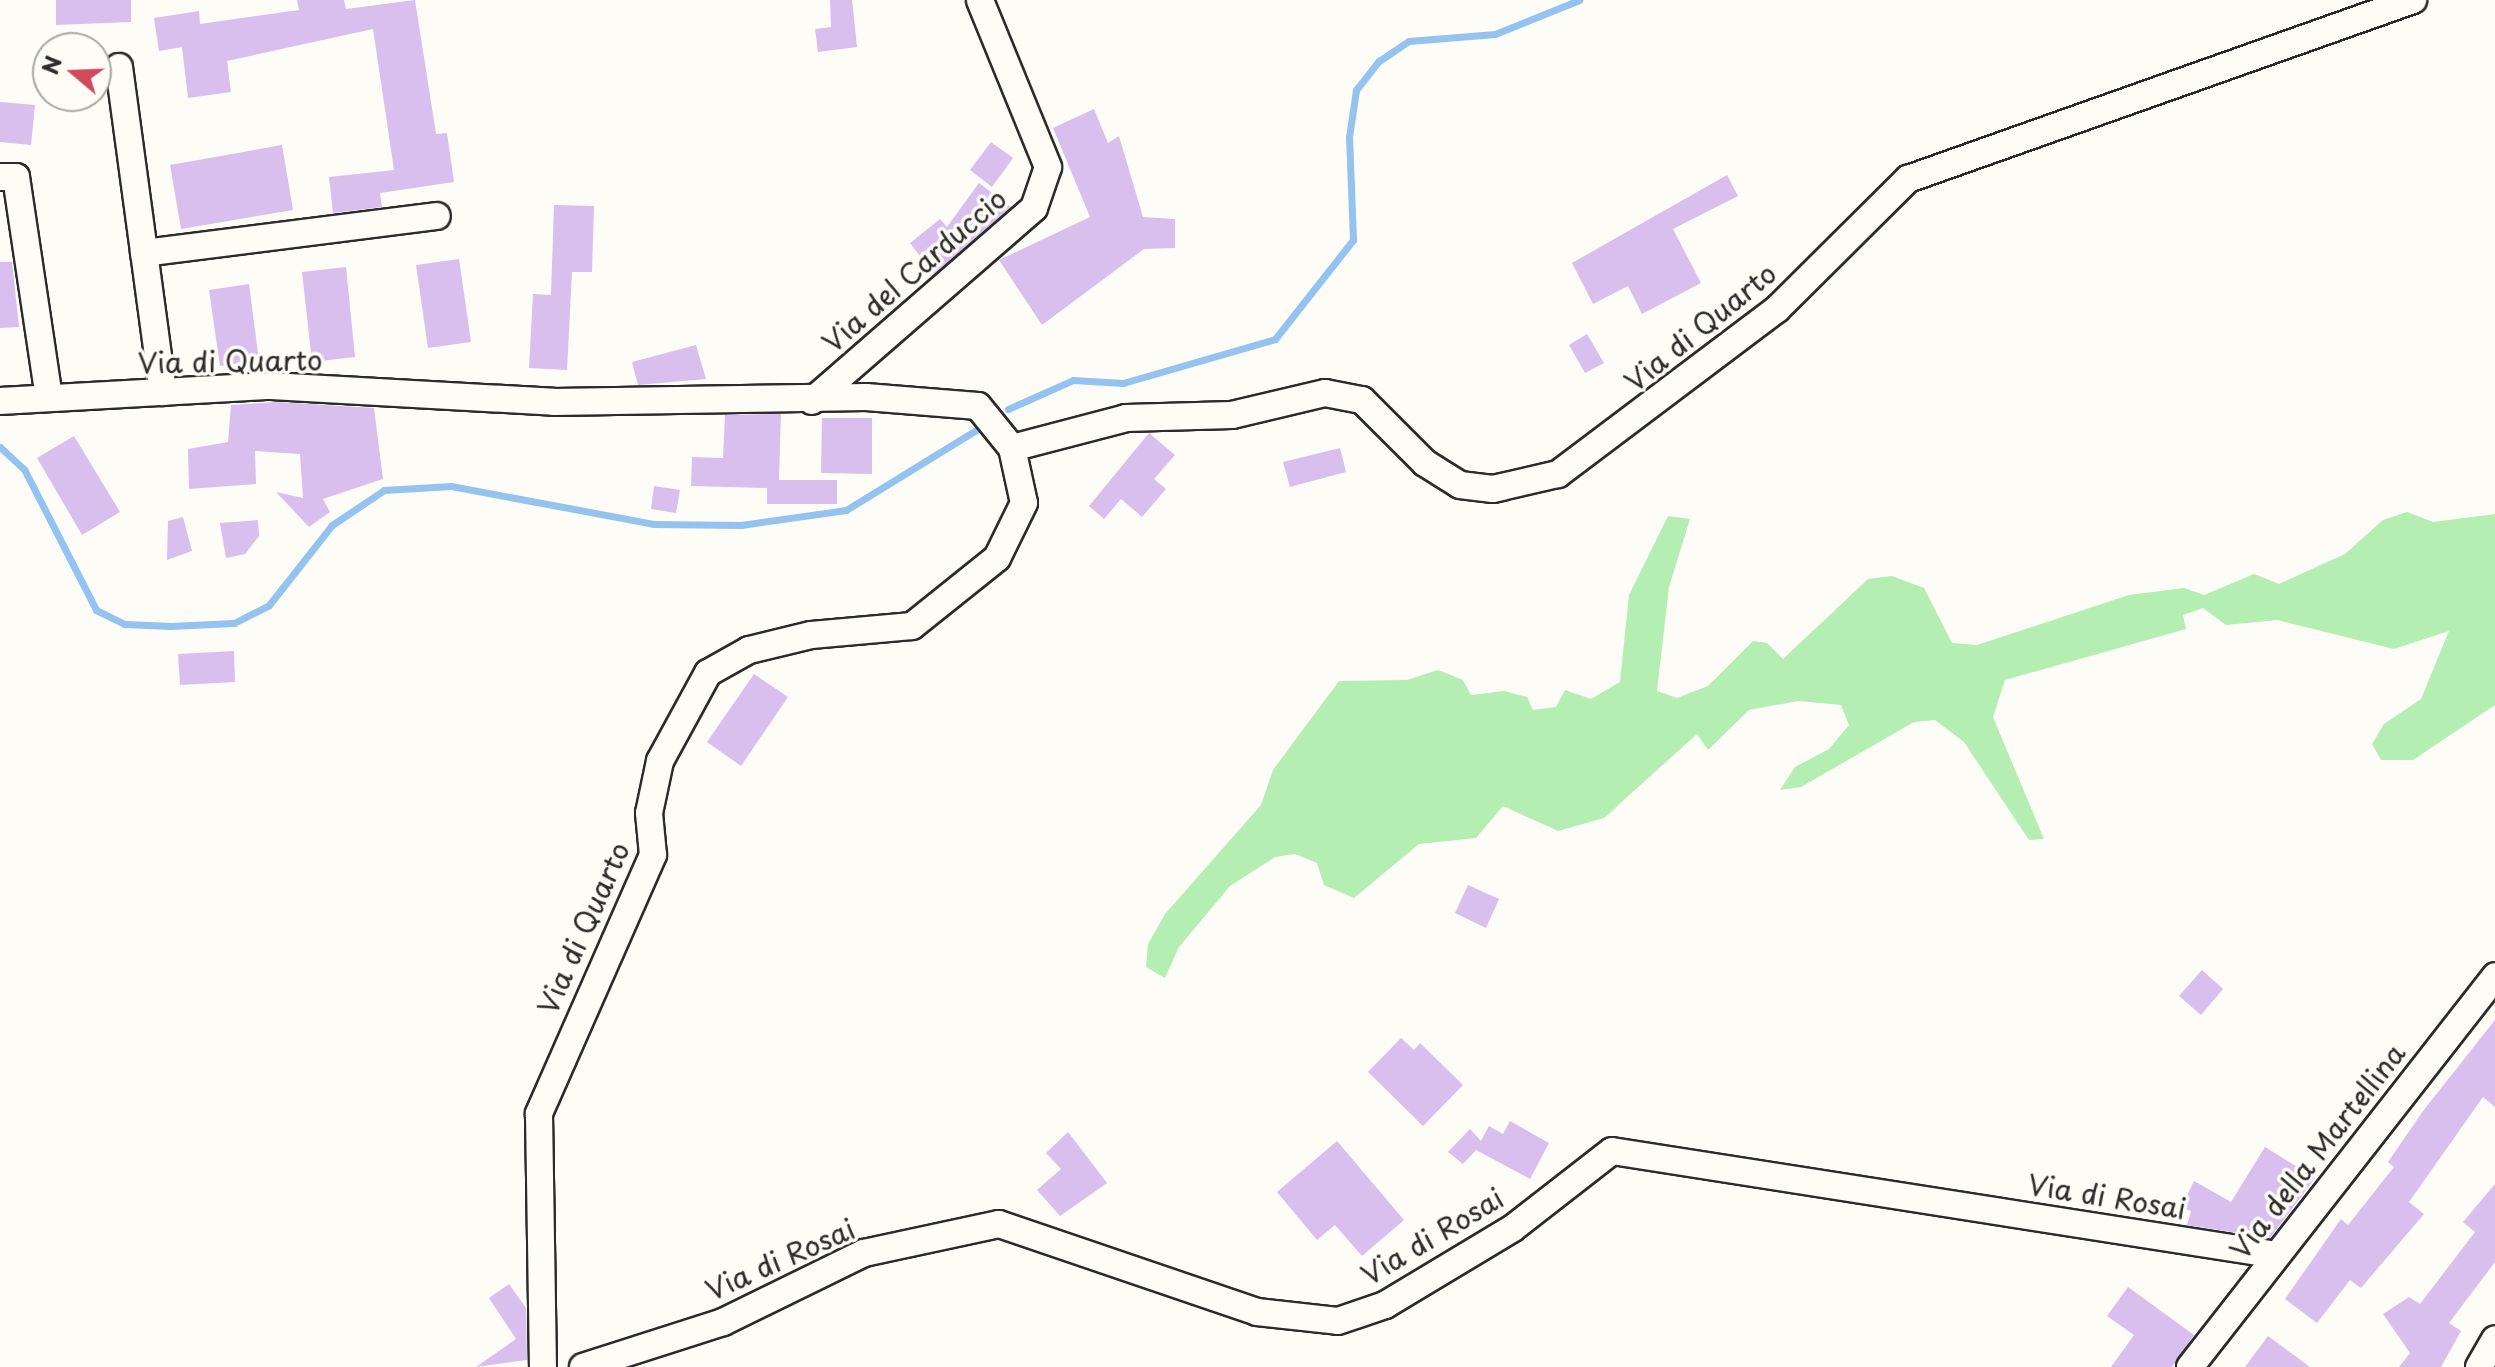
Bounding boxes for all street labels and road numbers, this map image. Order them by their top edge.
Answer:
street label: Via del Carduccio [815,181,1013,359]
street label: Via di Quarto [1618,256,1782,398]
street label: Via di Quarto [138,343,322,379]
street label: Via di Quarto [530,837,636,1019]
street label: Via della Martellina [2223,1037,2411,1265]
street label: Via di Rosai [2026,1167,2188,1225]
street label: Via di Rosai [1355,1181,1509,1291]
street label: Via di Rosai [701,1211,859,1307]

